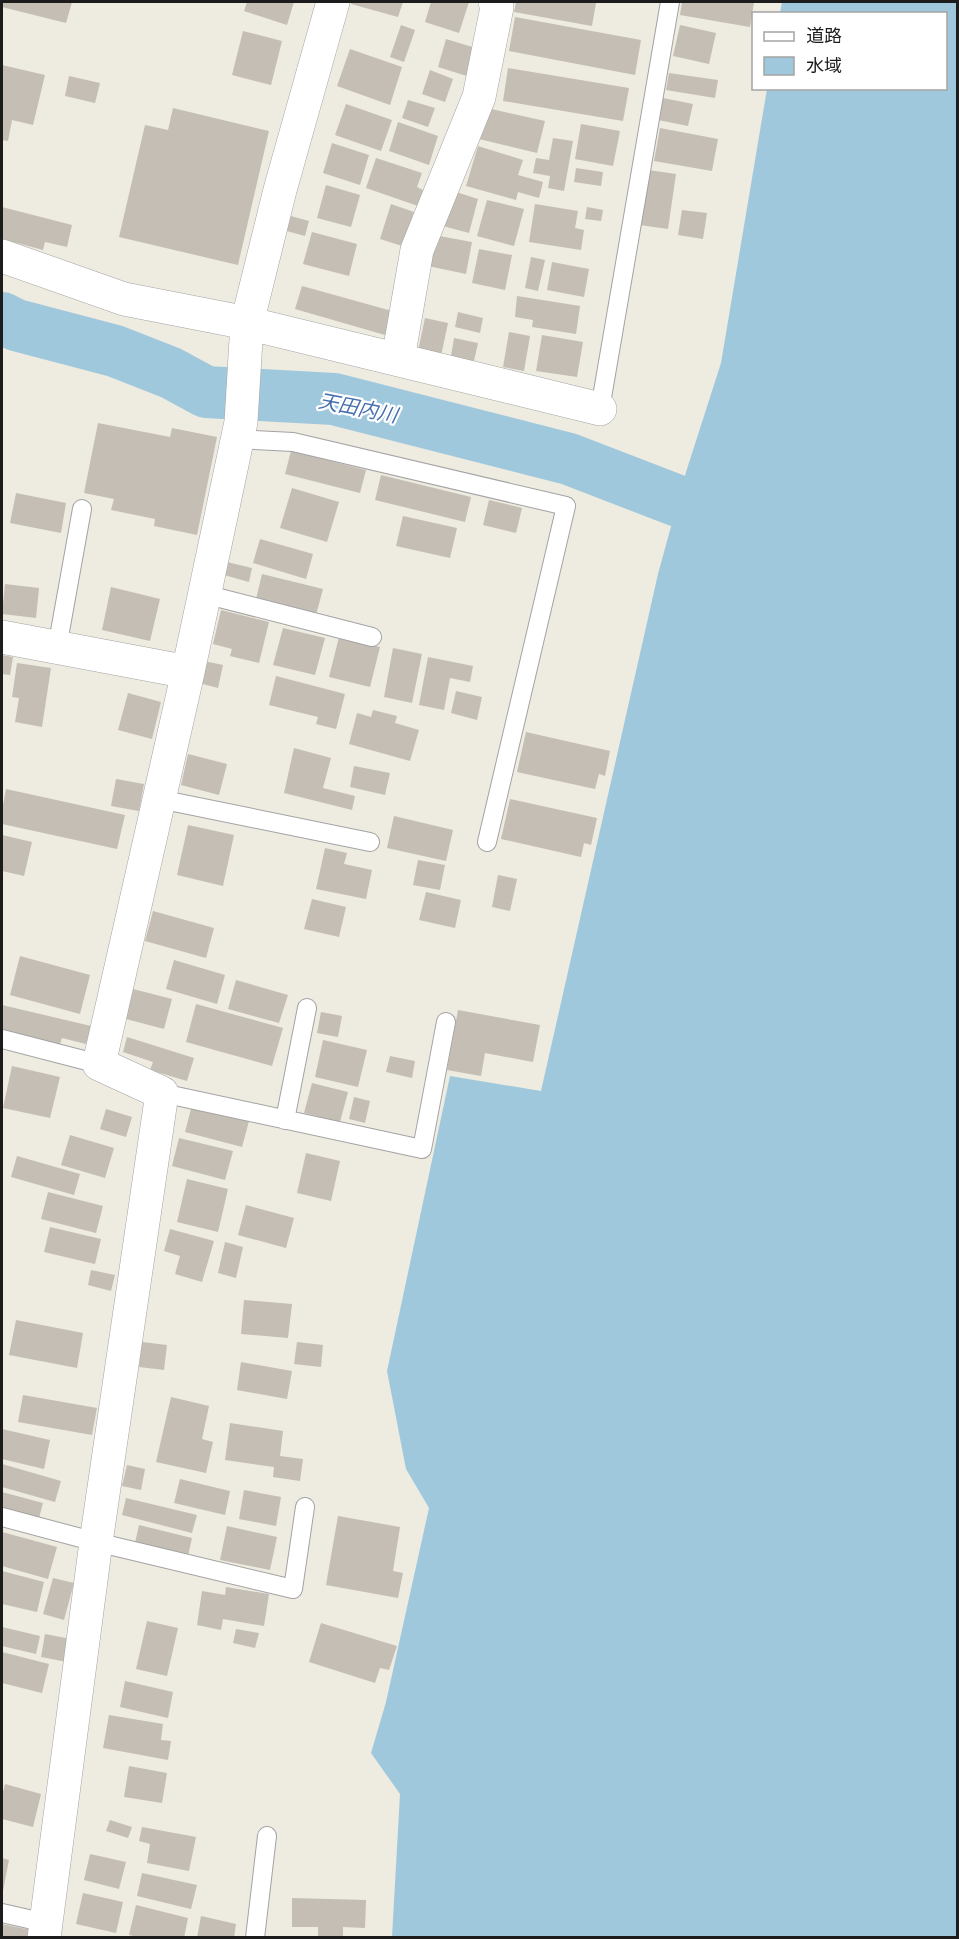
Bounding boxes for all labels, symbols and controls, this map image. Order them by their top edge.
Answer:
legend [752,12,947,90]
text: 道路 [806,25,842,46]
text: 水域 [806,55,842,76]
water label: 天田内川 [317,389,402,427]

